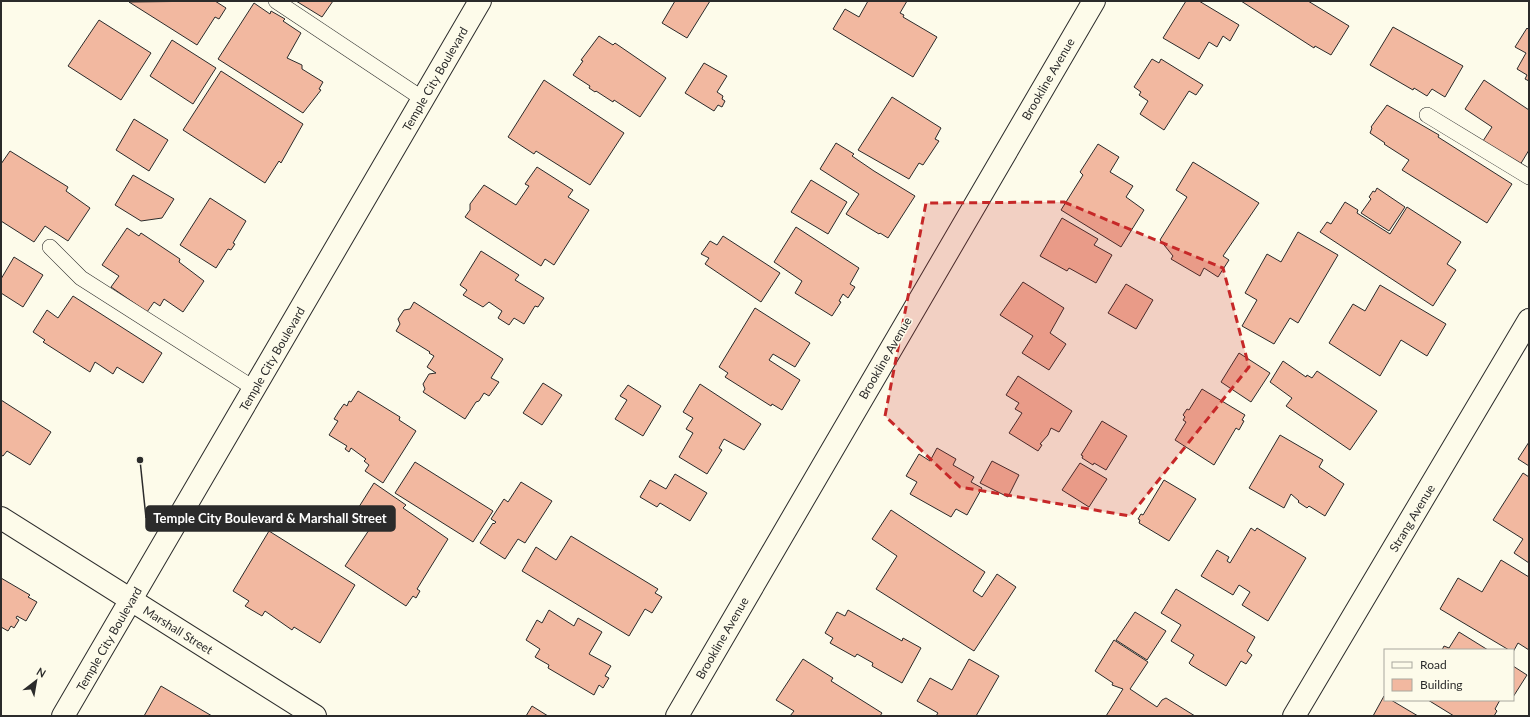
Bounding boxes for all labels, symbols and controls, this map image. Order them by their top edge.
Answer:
street label: Temple City Boulevard [399,24,471,134]
street label: Brookline Avenue [1018,35,1078,123]
street label: Temple City Boulevard [236,304,308,414]
street label: Brookline Avenue [855,314,915,402]
street label: Strang Avenue [1386,482,1438,554]
callout: Temple City Boulevard & Marshall Street [146,506,395,531]
text: Temple City Boulevard & Marshall Street [153,510,387,526]
street label: Temple City Boulevard [73,584,145,694]
street label: Brookline Avenue [692,594,752,682]
street label: Marshall Street [140,603,216,658]
legend [1384,649,1514,701]
text: Road [1420,657,1447,672]
north arrow [16,661,56,701]
text: N [34,664,48,680]
text: Building [1420,677,1463,692]

